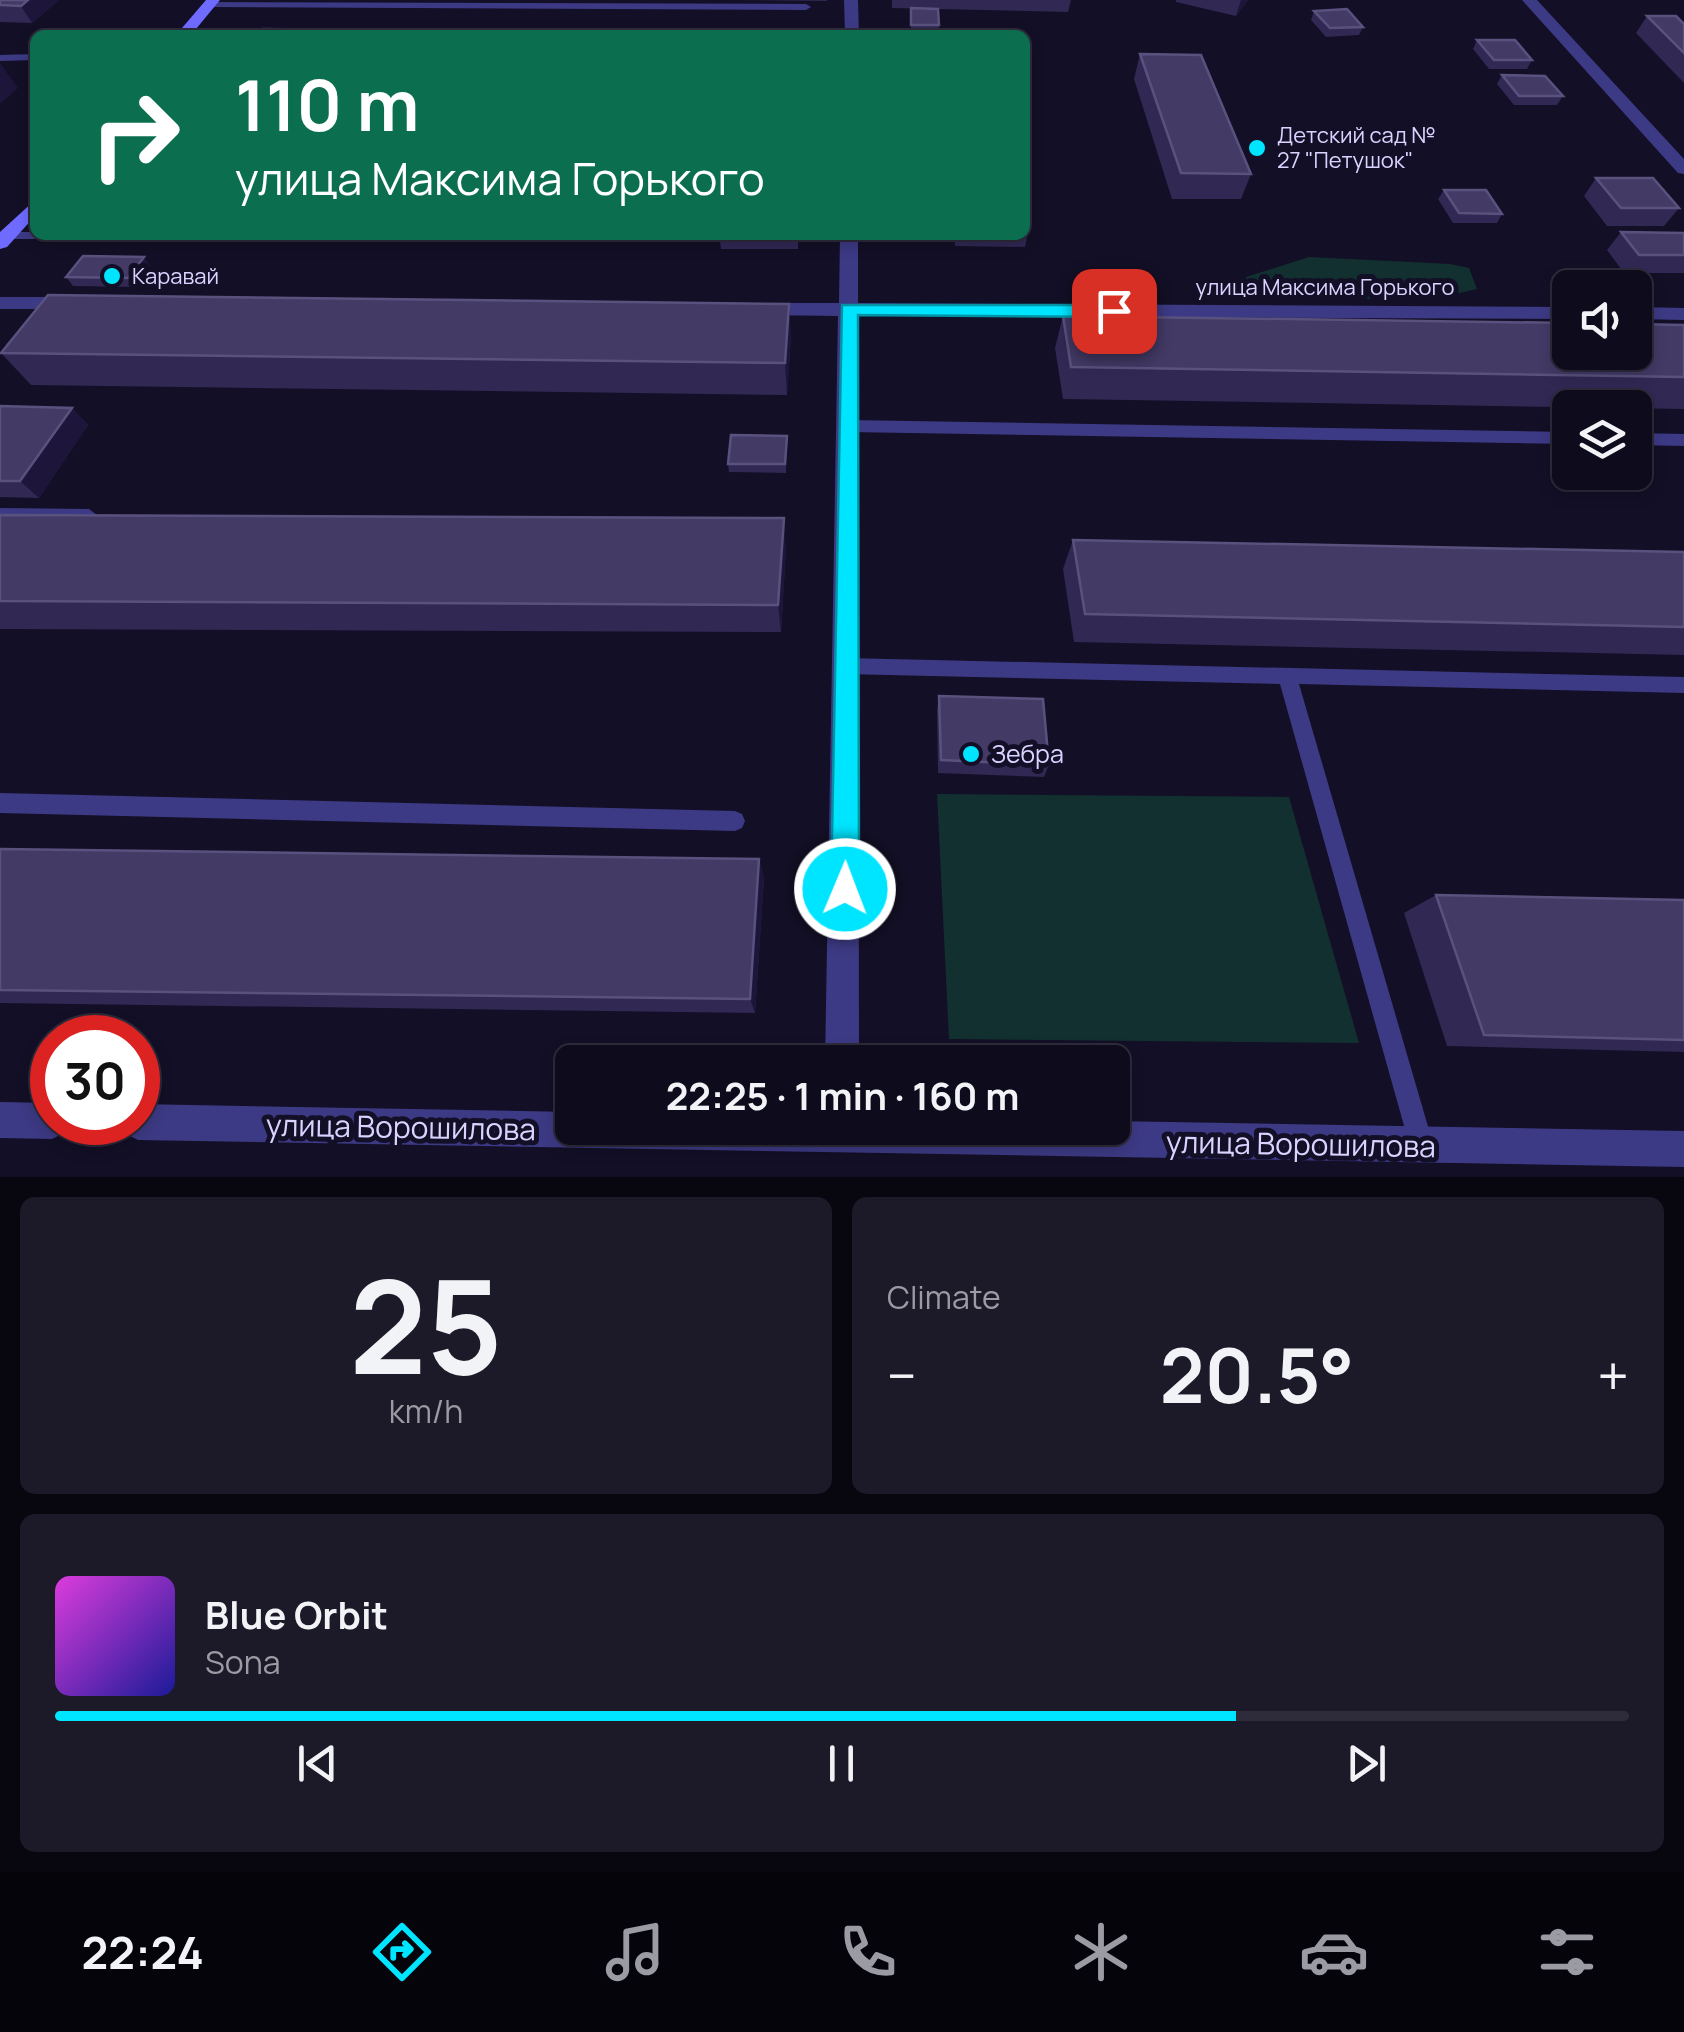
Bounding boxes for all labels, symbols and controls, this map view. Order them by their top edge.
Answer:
text: 110 m [235,56,419,152]
icon: right [70,70,200,200]
place label: Детский сад № 27 "Петушок" [1277,120,1436,175]
marker: Детский сад № 27 "Петушок" [1246,137,1268,159]
text: улица Максима Горького [235,147,765,209]
place label: Каравай [132,261,219,291]
marker: Каравай [101,265,123,287]
pin [1072,269,1157,354]
map controls [1552,270,1652,490]
button: sound [1552,270,1652,370]
street label: улица Максима Горького [1196,272,1454,302]
icon: arrive [1087,284,1142,339]
button: layers [1552,390,1652,490]
place label: Зебра [991,736,1064,771]
marker: Зебра [960,743,982,765]
position arrow [793,837,897,941]
speed limit sign: 30 [30,1015,160,1145]
text: 22:25 · 1 min · 160 m [666,1069,1019,1121]
street label: улица Ворошилова [266,1104,536,1149]
street label: улица Ворошилова [1166,1121,1436,1166]
text: 25 [349,1235,503,1413]
text: Climate [887,1275,1001,1319]
text: 20.5° [1160,1323,1354,1426]
text: − [887,1337,917,1413]
text: + [1597,1337,1629,1413]
text: km/h [389,1389,463,1433]
text: Blue Orbit [205,1588,388,1640]
text: Sona [205,1640,280,1684]
icon: previous [290,1736,345,1791]
icon: pause [814,1736,869,1791]
icon: next [1339,1736,1394,1791]
icon: directions [367,1917,437,1987]
icon: music [600,1917,670,1987]
icon: phone [833,1917,903,1987]
icon: climate [1066,1917,1136,1987]
icon: car [1299,1917,1369,1987]
icon: filters [1532,1917,1602,1987]
text: 22:24 [82,1921,204,1983]

